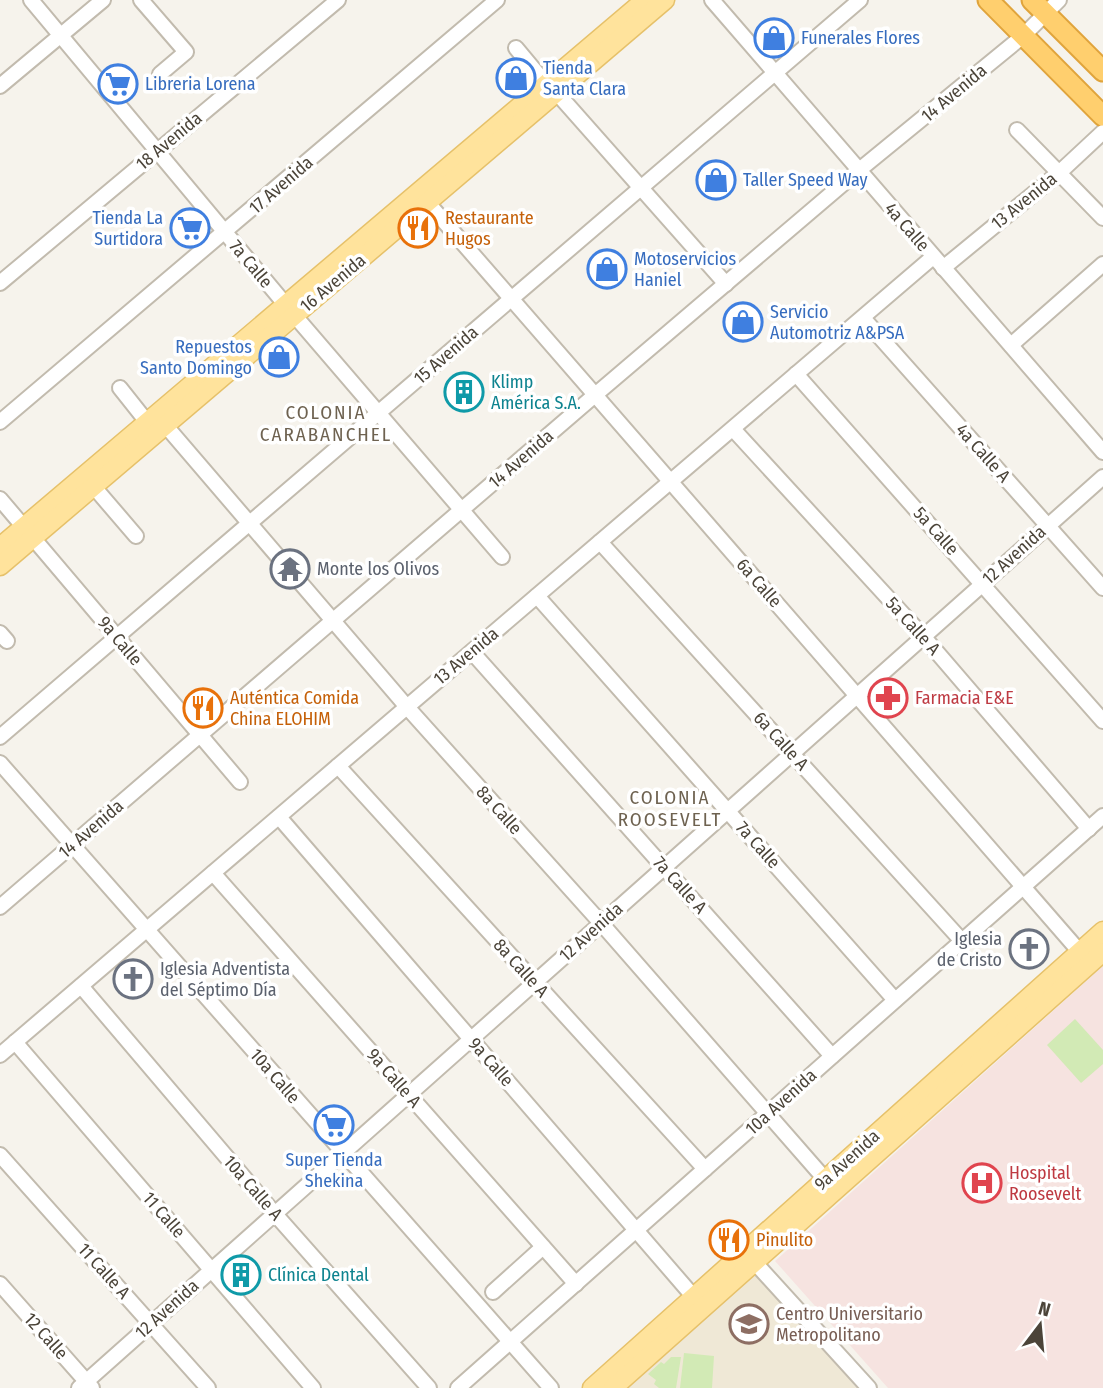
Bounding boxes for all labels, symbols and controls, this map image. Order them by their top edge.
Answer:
shop icon: Funerales Flores [753,17,795,59]
place label: Funerales Flores [801,27,920,49]
shop icon: Tienda Santa Clara [495,57,537,99]
place label: Tienda Santa Clara [543,57,626,100]
street label: 14 Avenida [917,59,991,127]
supermarket icon: Libreria Lorena [97,63,139,105]
place label: Libreria Lorena [145,73,256,95]
street label: 18 Avenida [132,107,206,175]
street label: 17 Avenida [245,151,318,219]
shop icon: Taller Speed Way [695,159,737,201]
street label: 13 Avenida [987,168,1061,234]
place label: Taller Speed Way [743,169,868,191]
street label: 4a Calle [880,198,934,256]
place label: Tienda La Surtidora [92,207,163,250]
supermarket icon: Tienda La Surtidora [169,207,211,249]
restaurant icon: Restaurante Hugos [397,207,439,249]
place label: Restaurante Hugos [445,207,534,250]
street label: 7a Calle [225,236,277,292]
shop icon: Motoservicios Haniel [586,248,628,290]
place label: Motoservicios Haniel [634,248,736,291]
street label: 16 Avenida [296,249,370,317]
shop icon: Servicio Automotriz A&PSA [722,301,764,343]
place label: Servicio Automotriz A&PSA [770,301,905,344]
street label: 15 Avenida [409,321,483,389]
place label: Repuestos Santo Domingo [140,336,252,379]
shop icon: Repuestos Santo Domingo [258,336,300,378]
building icon: Klimp América S.A. [443,371,485,413]
place label: Klimp América S.A. [491,371,581,414]
district label: COLONIA CARABANCHEL [260,401,392,446]
street label: 4a Calle A [951,419,1015,487]
street label: 14 Avenida [484,425,558,493]
street label: 5a Calle [909,502,963,560]
street label: 12 Avenida [978,521,1050,589]
temple icon: Monte los Olivos [269,548,311,590]
street label: 6a Calle [732,554,786,612]
place label: Monte los Olivos [317,558,440,580]
street label: 5a Calle A [881,592,945,660]
street label: 9a Calle [93,612,147,670]
street label: 13 Avenida [429,622,503,690]
pharmacy icon: Farmacia E&E [867,677,909,719]
restaurant icon: Auténtica Comida China ELOHIM [182,687,224,729]
place label: Auténtica Comida China ELOHIM [230,687,359,730]
place label: Farmacia E&E [915,687,1014,709]
street label: 6a Calle A [749,707,813,775]
street label: 8a Calle [471,781,527,839]
district label: COLONIA ROOSEVELT [618,786,722,831]
street label: 14 Avenida [54,795,128,863]
street label: 7a Calle [731,817,785,873]
street label: 7a Calle A [649,852,712,919]
street label: 12 Avenida [555,898,627,966]
place label: Iglesia de Cristo [937,928,1002,971]
church icon: Iglesia de Cristo [1008,928,1050,970]
street label: 8a Calle A [489,934,553,1002]
church icon: Iglesia Adventista del Séptimo Día [112,958,154,1000]
place label: Iglesia Adventista del Séptimo Día [160,958,290,1001]
street label: 9a Calle [464,1033,518,1091]
street label: 10a Calle [245,1044,305,1108]
street label: 9a Calle A [362,1044,426,1112]
street label: 10a Avenida [741,1064,821,1140]
supermarket icon: Super Tienda Shekina [313,1104,355,1146]
street label: 9a Avenida [810,1125,884,1195]
place label: Super Tienda Shekina [285,1149,383,1192]
street label: 10a Calle A [219,1151,288,1225]
hospital icon: Hospital Roosevelt [961,1162,1003,1204]
place label: Hospital Roosevelt [1009,1162,1082,1205]
street label: 11 Calle [138,1187,190,1243]
restaurant icon: Pinulito [708,1219,750,1261]
place label: Pinulito [756,1229,813,1251]
street label: 11 Calle A [73,1239,135,1304]
building icon: Clínica Dental [220,1254,262,1296]
place label: Clínica Dental [268,1264,369,1286]
street label: 12 Avenida [131,1275,203,1343]
north arrow [1005,1290,1075,1360]
text: N [1036,1297,1053,1322]
school or university icon: Centro Universitario Metropolitano [728,1303,770,1345]
place label: Centro Universitario Metropolitano [776,1303,923,1346]
street label: 12 Calle [19,1308,73,1364]

